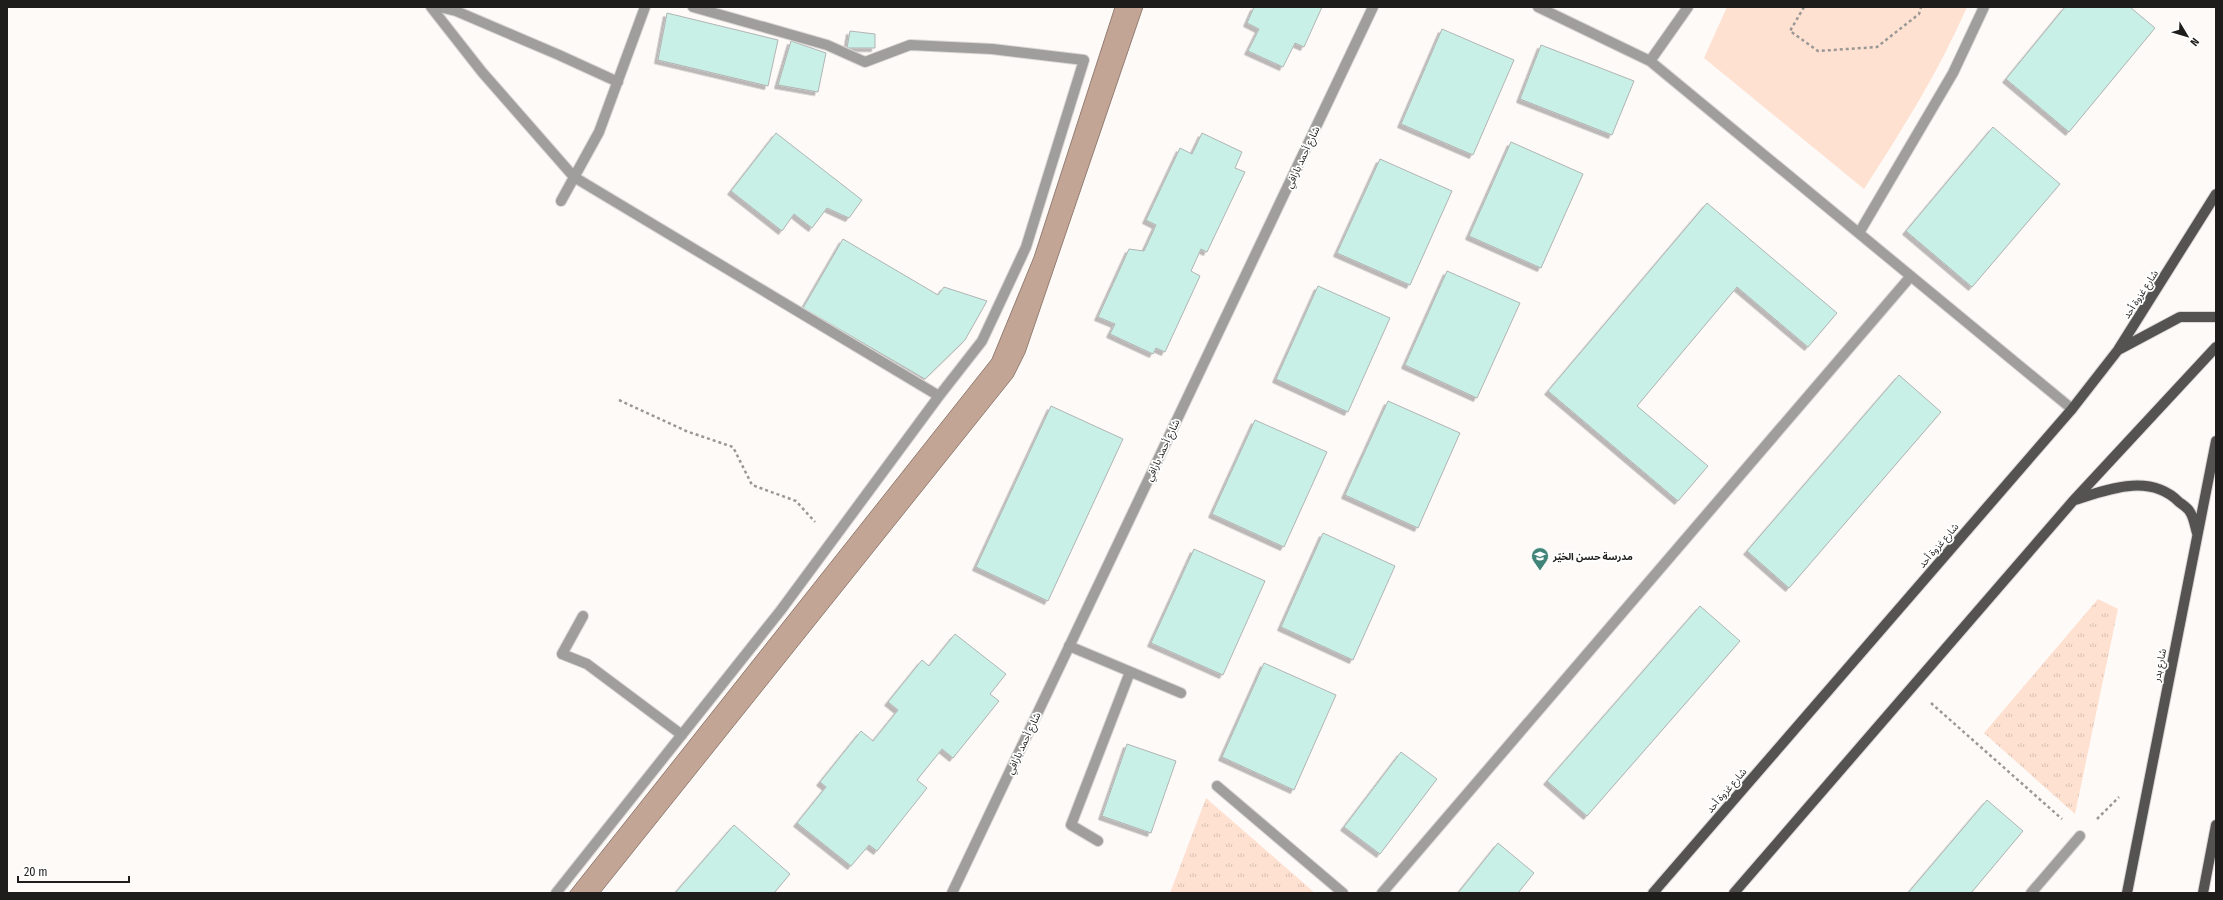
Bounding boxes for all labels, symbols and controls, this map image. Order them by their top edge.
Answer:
north arrow [2167,16,2207,56]
text: N [2187,35,2202,48]
street label: شارع أحمد بارافي [1283,124,1324,191]
street label: شارع غزوة أحد [2121,268,2162,322]
street label: شارع أحمد بارافي [1143,417,1184,484]
street label: شارع غزوة أحد [1916,521,1962,571]
school or university icon: مدرسة حسن الخيّر [1530,546,1550,571]
place label: مدرسة حسن الخيّر [1552,551,1633,563]
street label: شارع بدر [2151,647,2170,684]
street label: شارع أحمد بارافي [1004,710,1045,777]
street label: شارع غزوة أحد [1704,766,1750,816]
scale bar [18,858,129,884]
text: 20 m [24,865,48,879]

